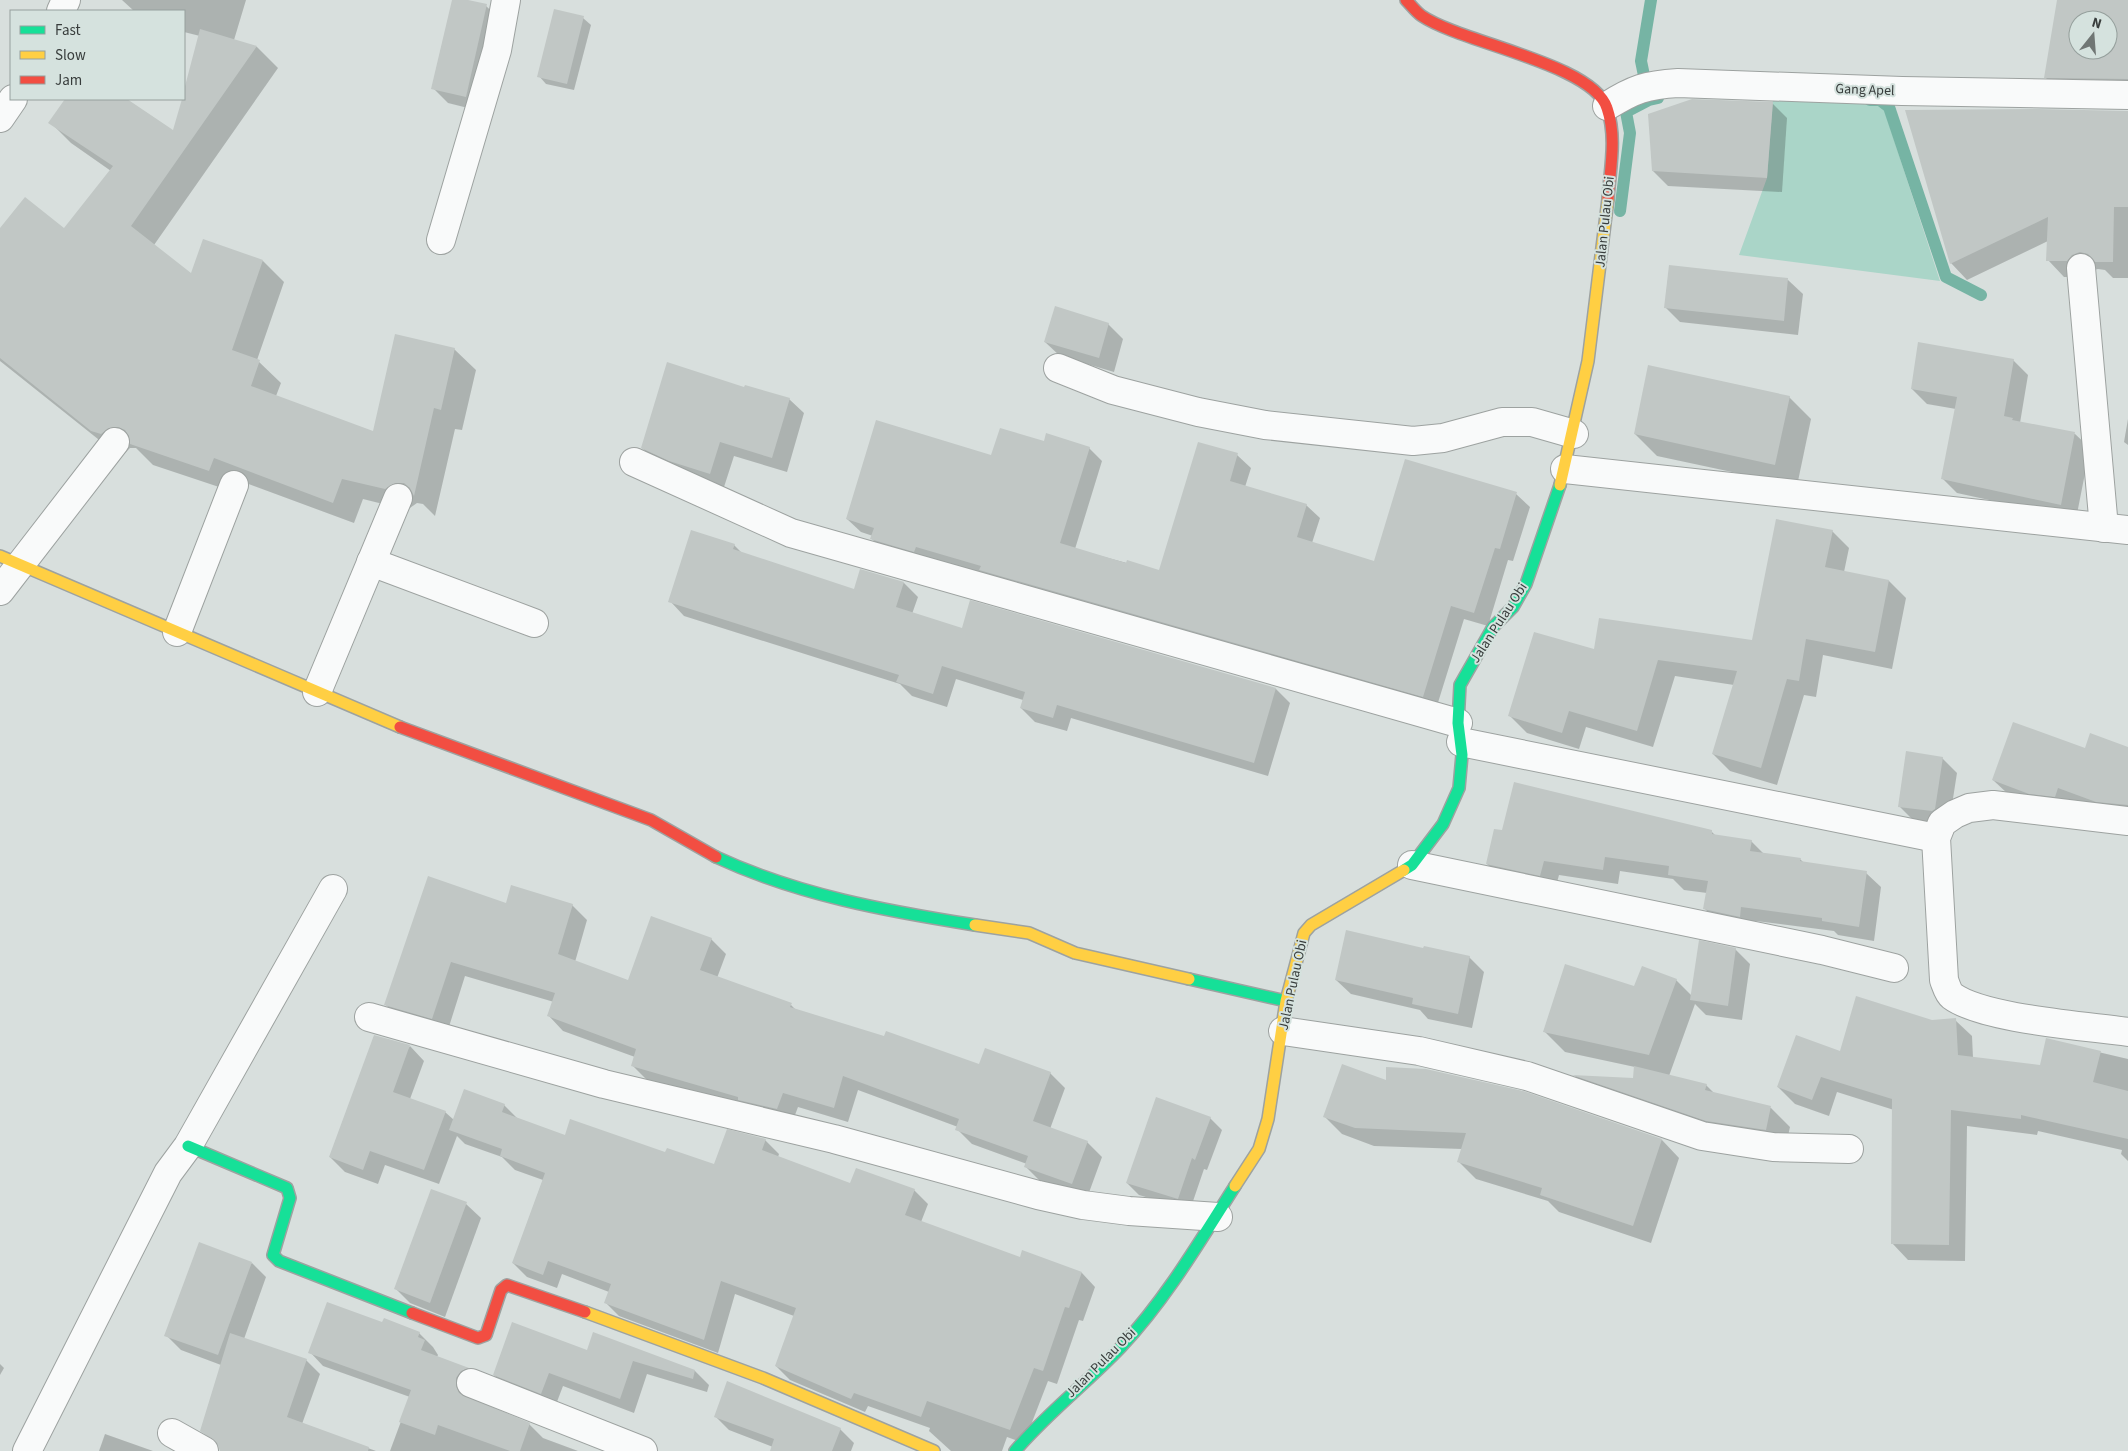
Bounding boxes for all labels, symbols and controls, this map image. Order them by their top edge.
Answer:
legend [10,10,185,100]
north arrow [2068,10,2118,60]
text: N [2089,13,2104,34]
text: Fast [55,20,81,41]
text: Slow [55,45,86,66]
text: Jam [55,70,82,91]
street label: Gang Apel [1835,79,1895,101]
street label: Jalan Pulau Obi [1590,175,1620,269]
street label: Jalan Pulau Obi [1466,579,1532,667]
street label: Jalan Pulau Obi [1274,938,1312,1032]
street label: Jalan Pulau Obi [1061,1323,1141,1403]

